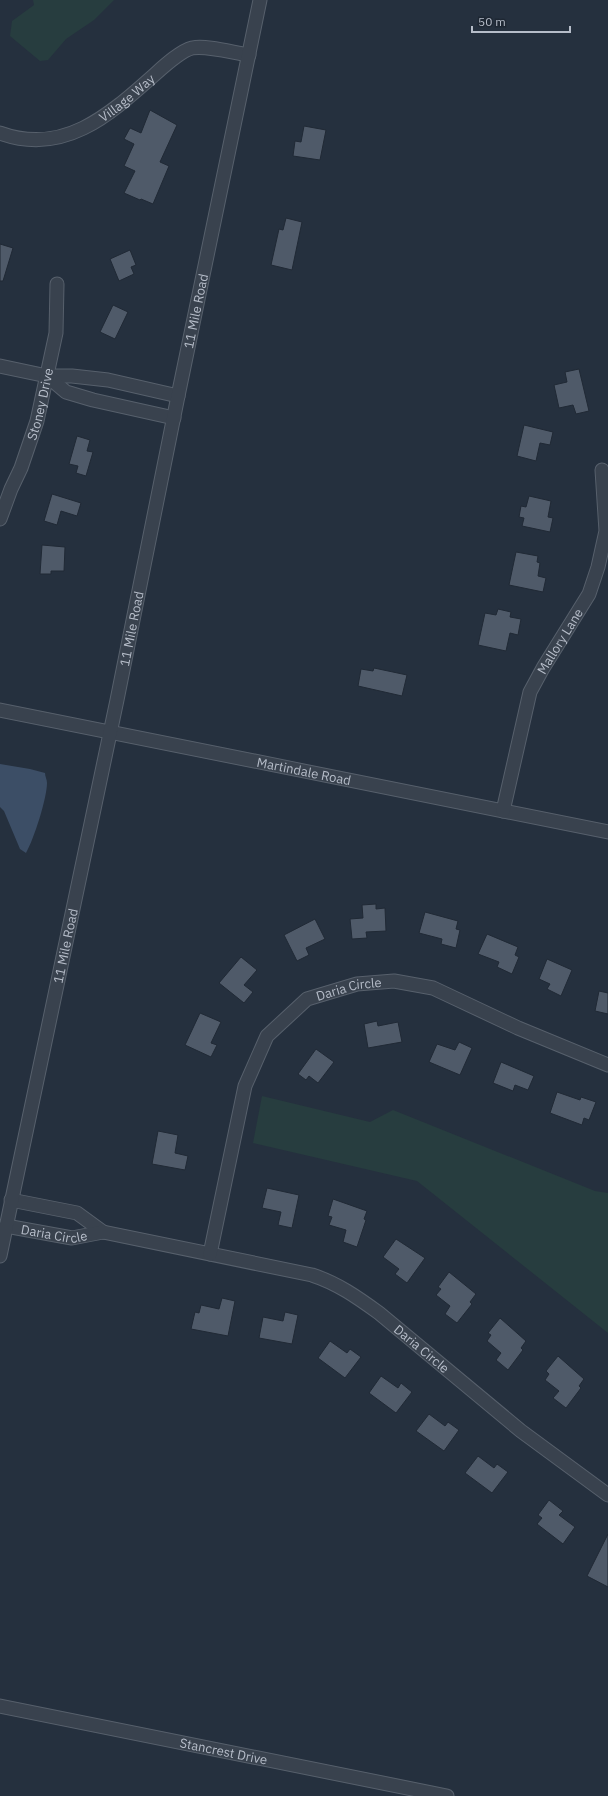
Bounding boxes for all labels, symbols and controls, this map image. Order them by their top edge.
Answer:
scale bar [472,8,570,34]
text: 50 m [478,14,506,29]
street label: Village Way [96,70,159,126]
street label: 11 Mile Road [180,272,212,350]
street label: Stoney Drive [23,367,57,443]
street label: 11 Mile Road [116,590,148,668]
street label: Mallory Lane [533,605,587,677]
street label: Martindale Road [255,754,352,789]
street label: 11 Mile Road [50,907,82,985]
street label: Daria Circle [314,974,382,1005]
street label: Daria Circle [20,1221,89,1247]
street label: Daria Circle [390,1321,453,1377]
street label: Stancrest Drive [178,1734,269,1769]

